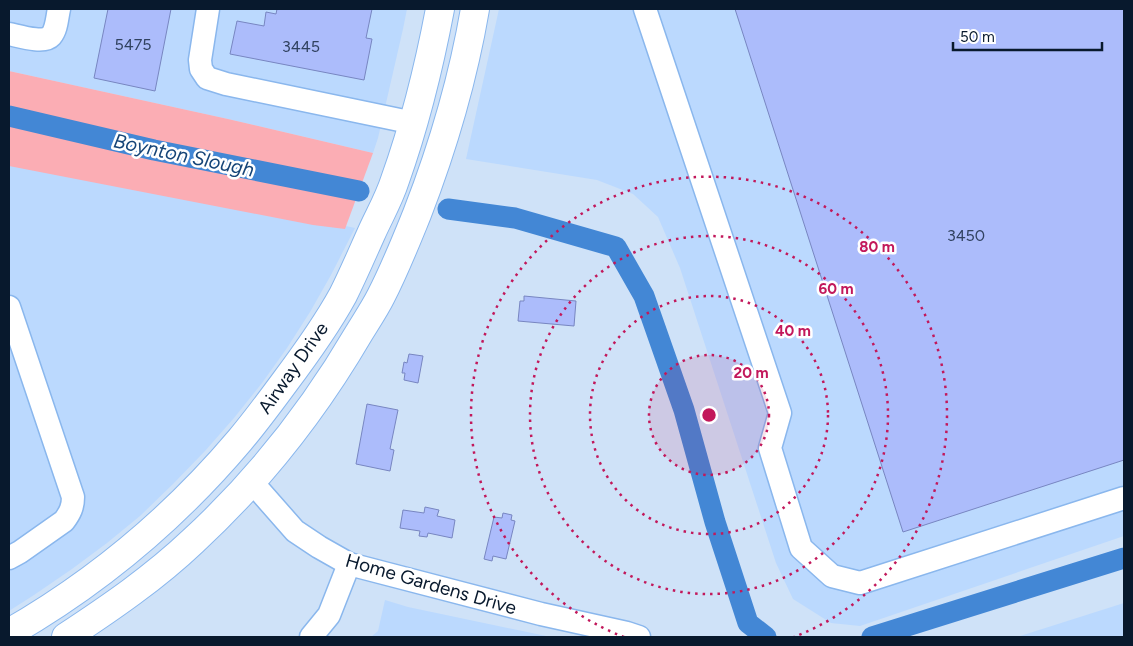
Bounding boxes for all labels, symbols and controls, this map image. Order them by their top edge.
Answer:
scale bar [953,20,1102,52]
text: 50 m [960,28,995,46]
house number: 5475 [115,35,151,54]
house number: 3445 [282,37,320,56]
water label: Boynton Slough [112,128,256,182]
house number: 3450 [947,226,985,245]
text: 80 m [859,238,895,256]
text: 60 m [818,280,854,298]
street label: Airway Drive [253,318,333,418]
text: 40 m [775,322,811,340]
text: 20 m [733,364,769,382]
centre of rings [700,406,718,424]
street label: Home Gardens Drive [343,549,519,619]

